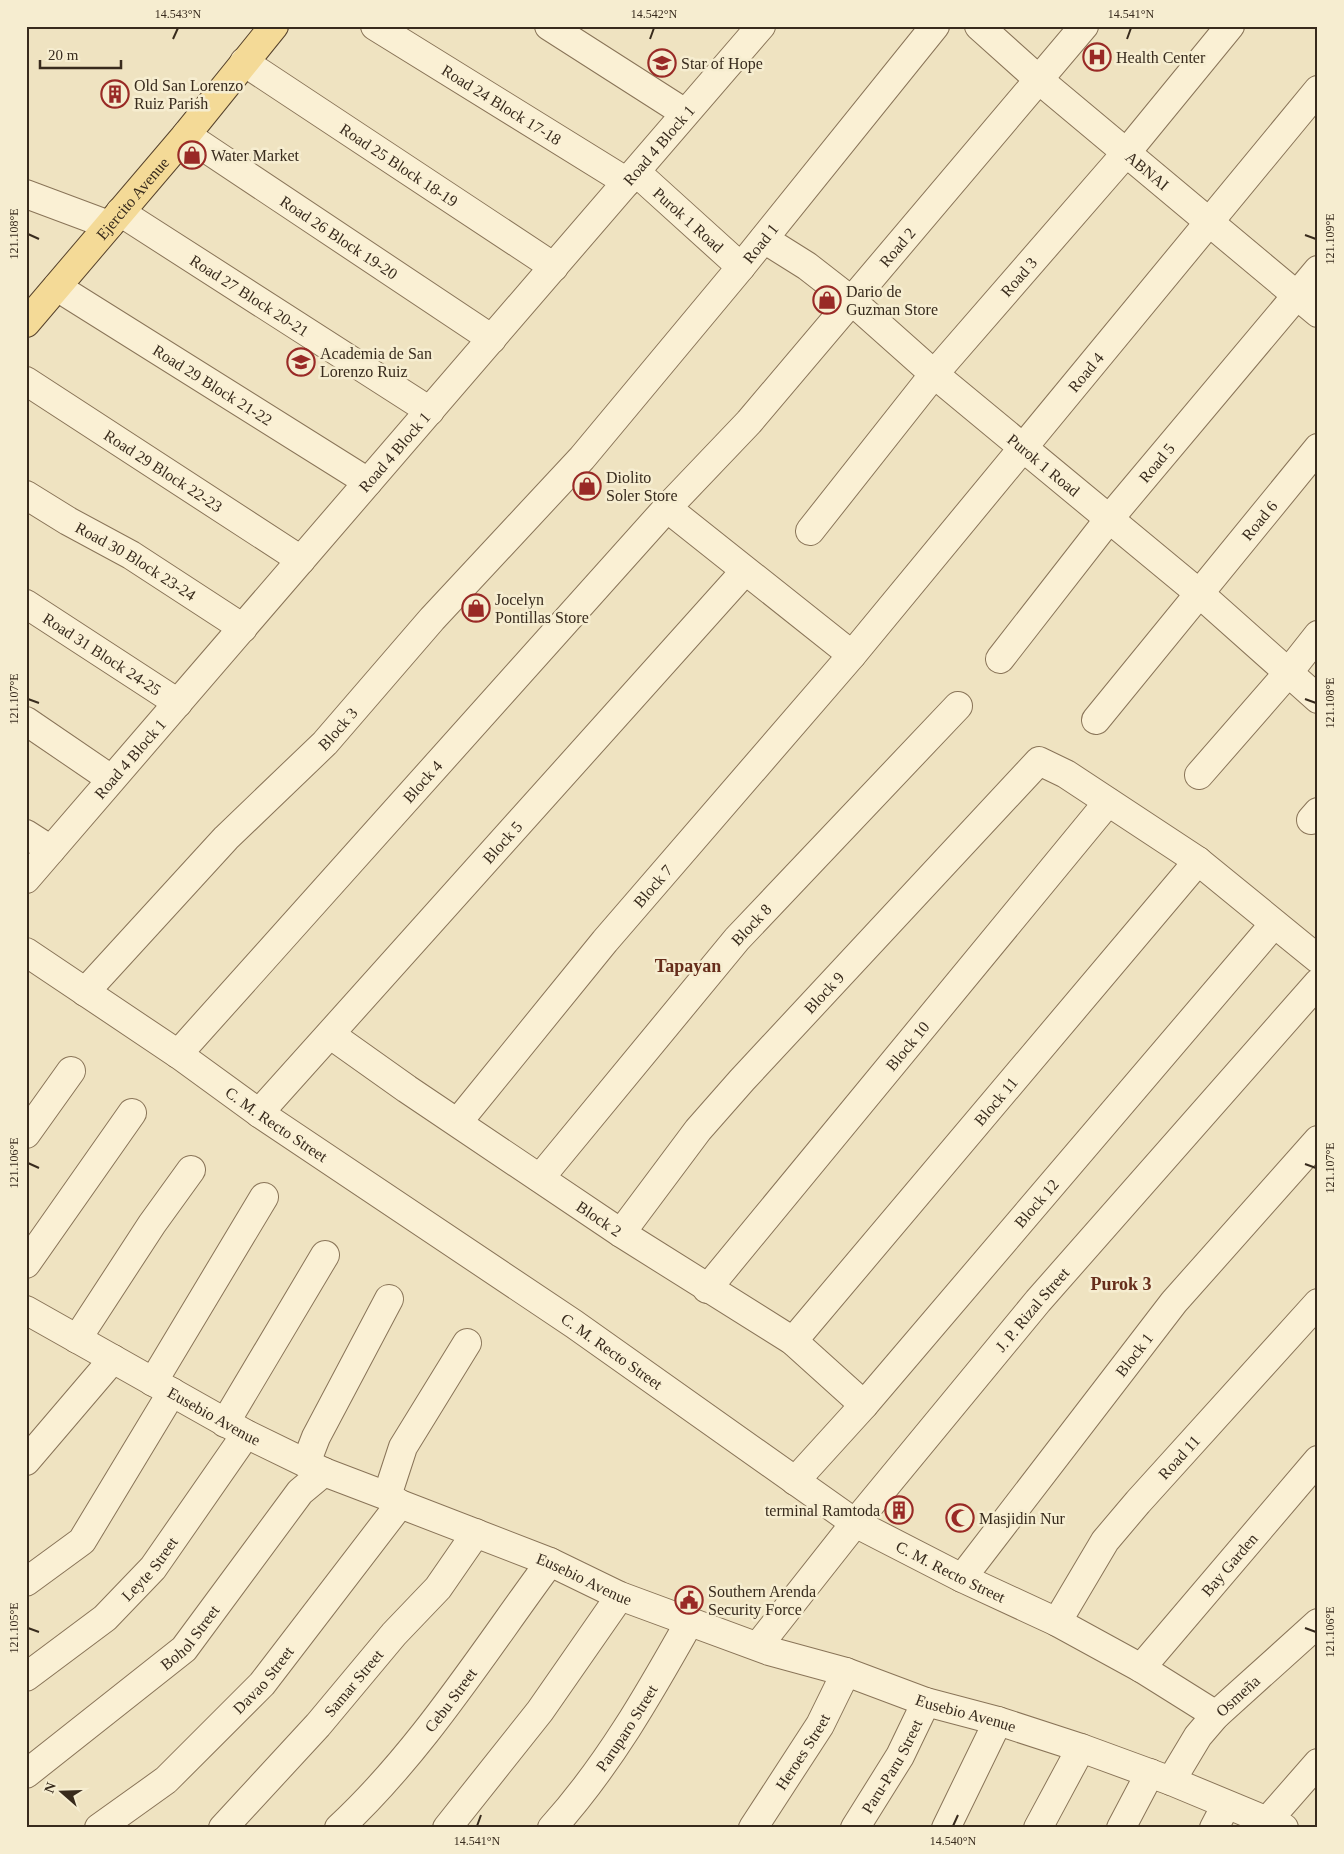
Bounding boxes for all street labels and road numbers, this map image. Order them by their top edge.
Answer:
street label: Road 24 Block 17-18 [439,61,564,148]
street label: Road 4 Block 1 [620,102,698,189]
street label: Road 25 Block 18-19 [337,120,461,210]
street label: ABNAI [1122,148,1172,194]
street label: Ejercito Avenue [93,154,172,243]
street label: Purok 1 Road [650,184,727,256]
street label: Road 26 Block 19-20 [277,192,401,283]
street label: Road 1 [740,220,782,267]
street label: Road 2 [876,224,919,270]
street label: Road 27 Block 20-21 [187,251,312,340]
street label: Road 3 [998,254,1040,300]
street label: Road 29 Block 21-22 [150,341,275,429]
street label: Road 4 [1065,349,1107,395]
street label: Road 4 Block 1 [355,409,434,495]
street label: Road 29 Block 22-23 [101,426,225,515]
street label: Purok 1 Road [1004,431,1083,500]
street label: Road 5 [1135,440,1178,486]
street label: Road 6 [1238,497,1281,544]
street label: Road 30 Block 23-24 [72,519,199,604]
street label: Road 31 Block 24-25 [40,609,164,699]
street label: Block 3 [315,704,361,754]
street label: Road 4 Block 1 [91,715,169,802]
street label: Block 4 [399,757,446,806]
street label: Block 5 [479,818,525,867]
street label: Block 7 [630,862,676,911]
street label: Block 8 [728,901,775,949]
street label: Block 9 [801,968,847,1017]
street label: Block 10 [883,1018,933,1074]
street label: Block 11 [971,1074,1021,1129]
street label: C. M. Recto Street [222,1084,331,1166]
street label: Block 12 [1011,1176,1062,1231]
street label: Block 2 [573,1198,625,1240]
street label: J. P. Rizal Street [992,1264,1073,1355]
street label: C. M. Recto Street [558,1310,666,1393]
street label: Block 1 [1112,1330,1156,1380]
street label: Eusebio Avenue [165,1384,263,1449]
street label: Road 11 [1155,1432,1203,1483]
street label: Bay Garden [1198,1530,1261,1600]
street label: Leyte Street [118,1533,181,1604]
street label: C. M. Recto Street [893,1538,1008,1606]
street label: Eusebio Avenue [534,1550,634,1609]
street label: Bohol Street [157,1601,223,1673]
street label: Davao Street [230,1643,297,1717]
street label: Samar Street [321,1646,387,1720]
street label: Cebu Street [421,1664,480,1735]
street label: Osmeña [1213,1672,1263,1720]
street label: Paruparo Street [593,1681,661,1774]
street label: Eusebio Avenue [913,1691,1018,1735]
street label: Heroes Street [772,1711,833,1793]
street label: Paru-Paru Street [858,1716,926,1816]

